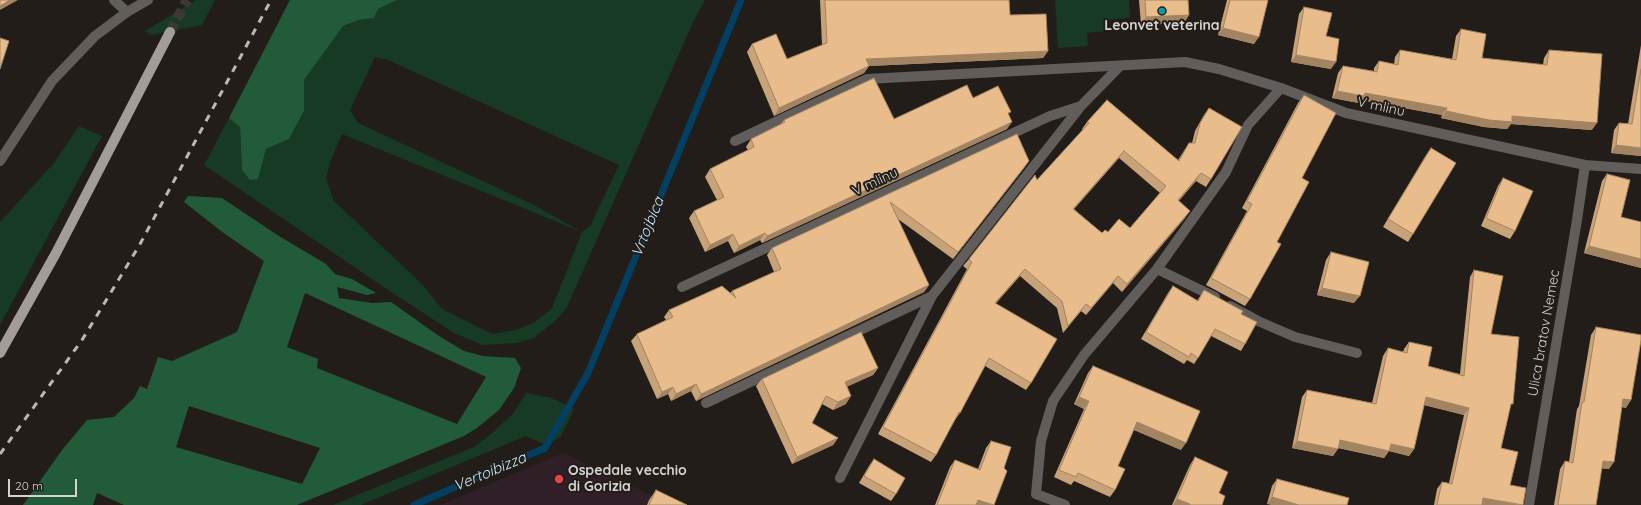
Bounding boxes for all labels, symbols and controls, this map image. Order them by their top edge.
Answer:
marker: Leonvet veterina [1157,6,1167,16]
place label: Leonvet veterina [1104,18,1220,34]
street label: V mlinu [1356,94,1406,120]
street label: V mlinu [850,164,900,200]
water label: Vrtojbica [628,194,668,260]
street label: Ulica bratov Nemec [1525,268,1563,398]
water label: Vertoibizza [451,449,529,495]
place label: Ospedale vecchio di Gorizia [568,463,687,496]
scale bar [10,471,79,497]
marker: Ospedale vecchio di Gorizia [553,473,565,485]
text: 20 m [15,478,43,493]

